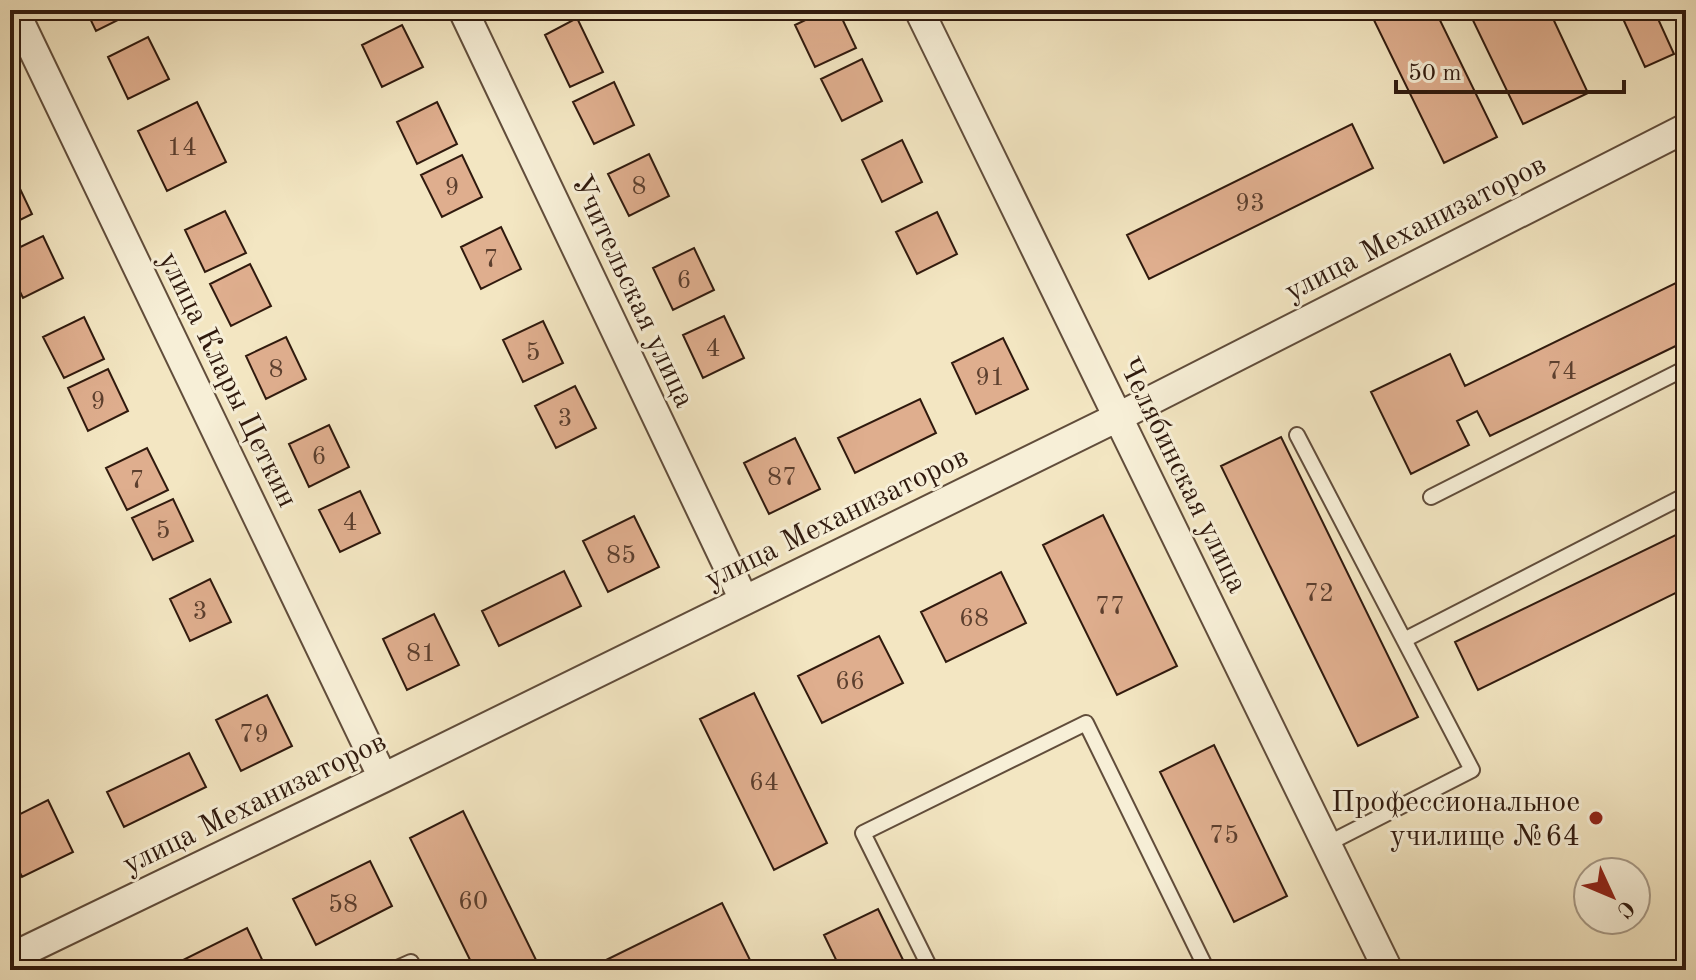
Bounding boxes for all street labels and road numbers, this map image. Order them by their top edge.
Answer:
street label: улица Механизаторов [1280,150,1551,308]
street label: Учительская улица [565,171,699,413]
street label: улица Клары Цеткин [152,247,302,512]
street label: Челябинская улица [1112,354,1252,598]
street label: улица Механизаторов [701,442,973,596]
street label: улица Механизаторов [119,727,391,881]

